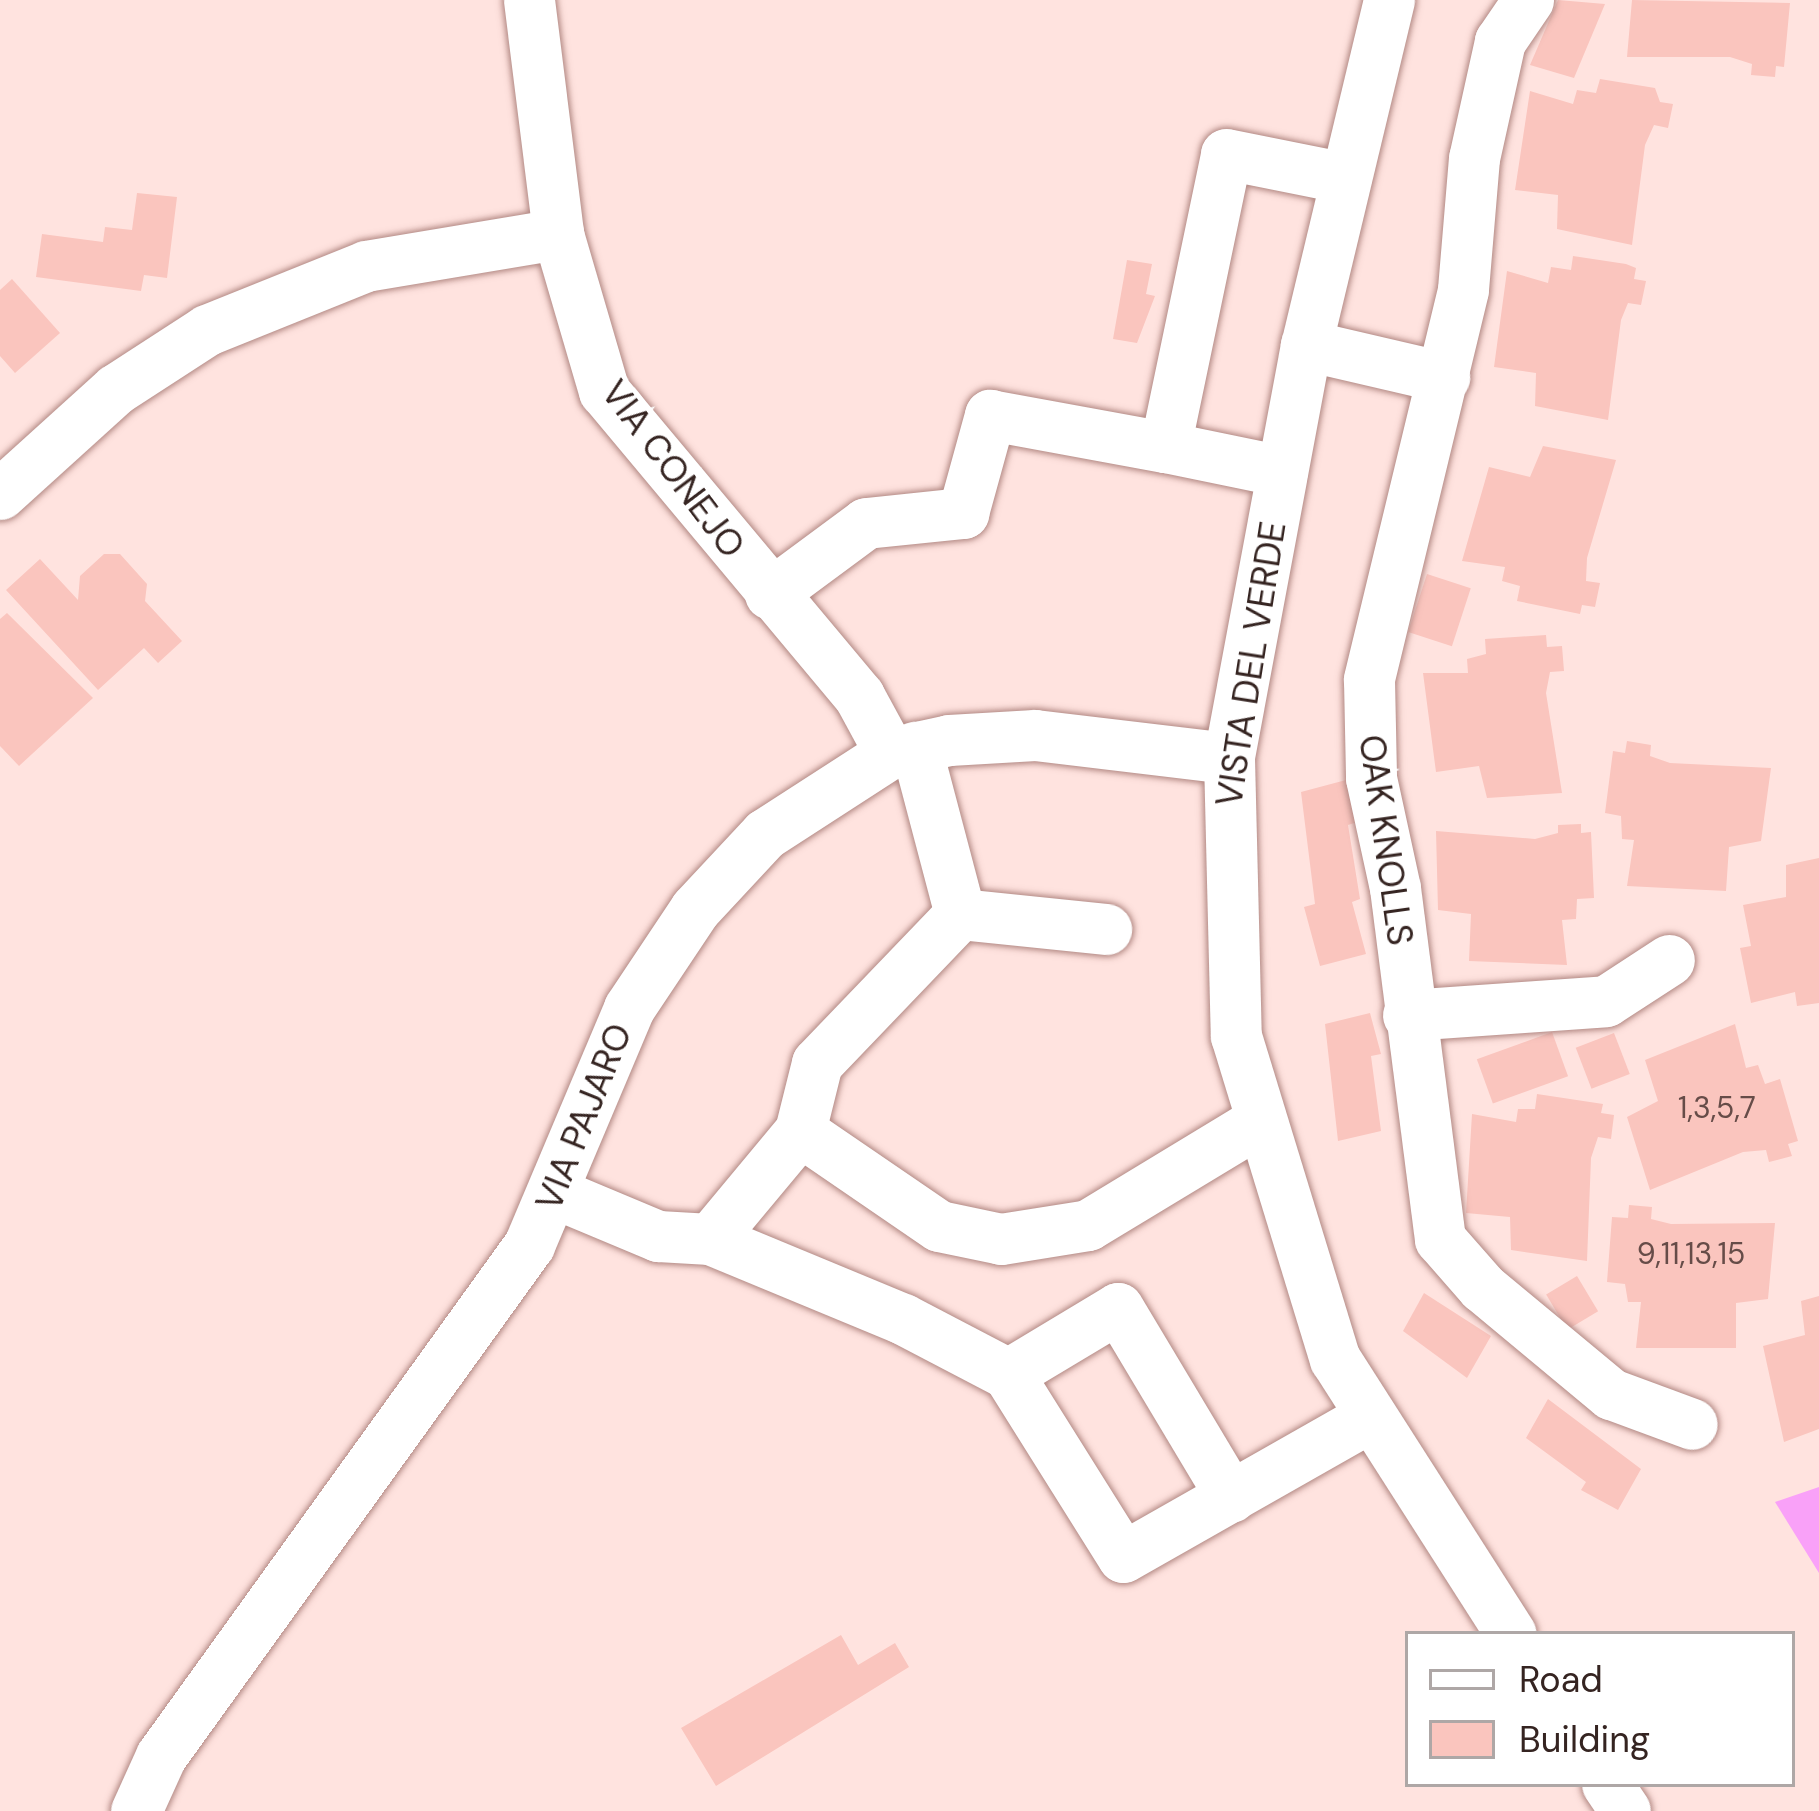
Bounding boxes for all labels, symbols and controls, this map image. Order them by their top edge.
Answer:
street label: VIA CONEJO [592,372,754,566]
street label: VISTA DEL VERDE [1207,518,1295,810]
street label: OAK KNOLLS [1350,732,1422,948]
street label: VIA PAJARO [527,1017,641,1217]
house number: 1,3,5,7 [1678,1090,1756,1126]
house number: 9,11,13,15 [1637,1236,1745,1272]
legend [1405,1631,1795,1787]
text: Road [1519,1656,1603,1703]
text: Building [1519,1716,1650,1763]

